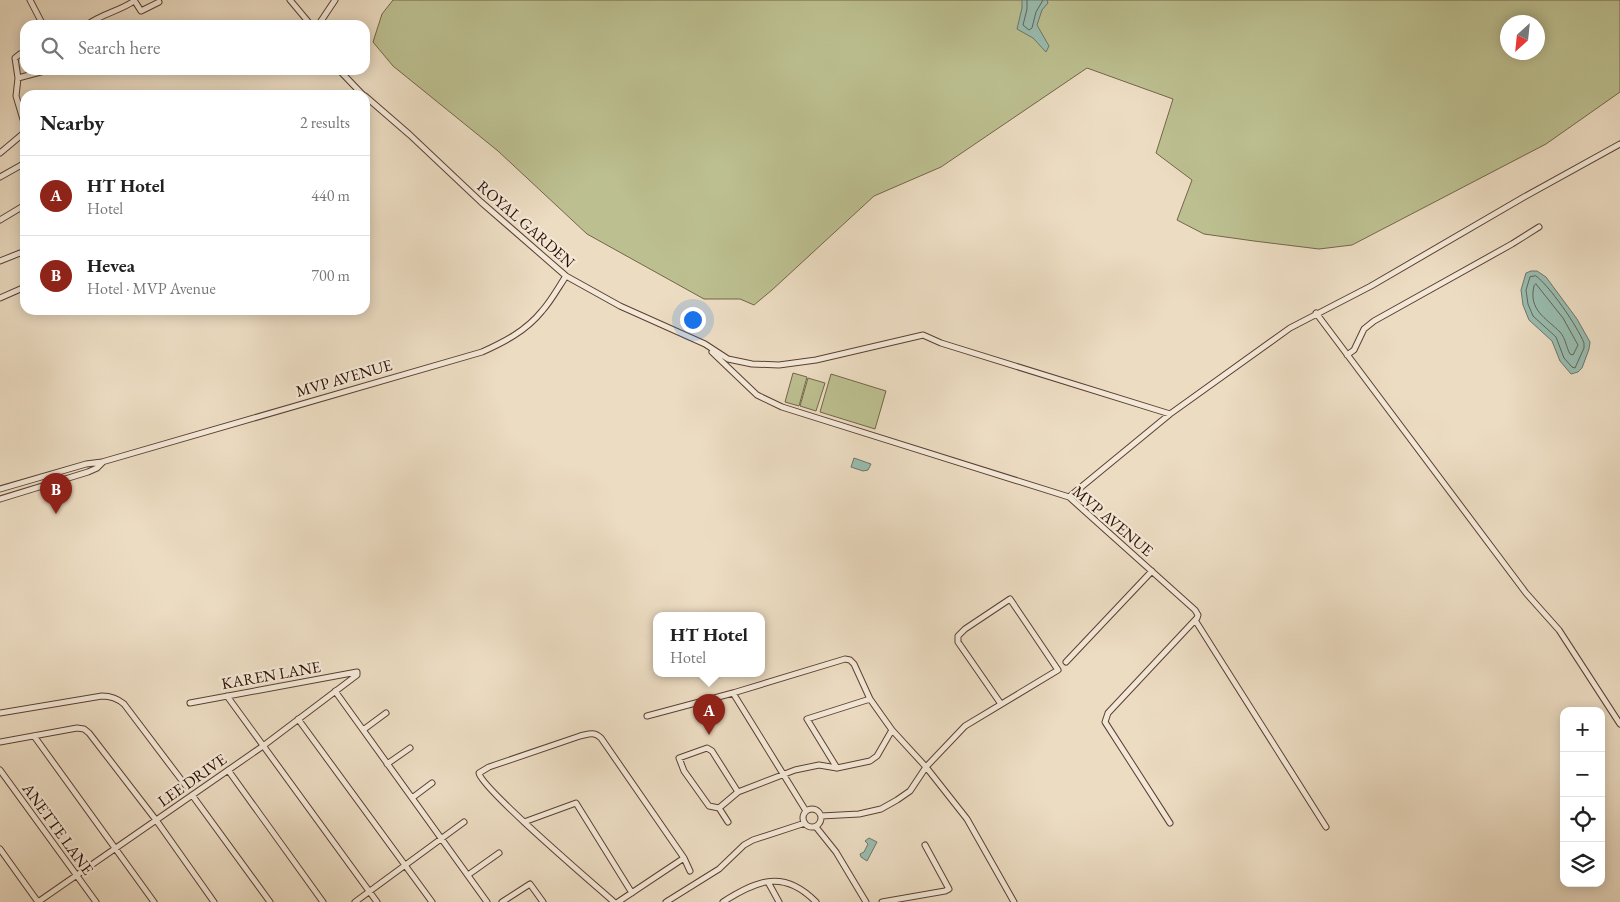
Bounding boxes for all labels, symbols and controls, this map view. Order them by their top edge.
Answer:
north arrow [1500,15,1545,60]
search box [20,20,370,75]
icon: search [38,34,66,62]
text: Search here [78,35,160,60]
text: Nearby [40,109,104,136]
text: 2 results [300,112,350,133]
text: HT Hotel [87,173,165,198]
street label: ROYAL GARDEN [473,176,580,273]
text: A [50,185,62,206]
text: 440 m [311,185,350,206]
text: Hotel [87,198,123,219]
text: Hevea [87,253,135,278]
text: B [51,265,61,286]
text: 700 m [311,265,350,286]
text: Hotel · MVP Avenue [87,278,216,299]
your location [680,307,706,333]
street label: MVP AVENUE [293,354,395,402]
pin: B [40,473,72,514]
street label: MVP AVENUE [1068,481,1158,561]
popup [653,612,765,677]
text: HT Hotel [670,622,748,647]
text: Hotel [670,647,706,668]
street label: KAREN LANE [220,656,322,694]
pin: A [693,694,725,735]
map controls [1560,707,1605,887]
button: + [1560,707,1605,752]
street label: LEE DRIVE [154,749,230,811]
button: − [1560,752,1605,797]
street label: ANETTE LANE [17,778,98,879]
button: locate [1560,797,1605,842]
button: layers [1560,842,1605,887]

